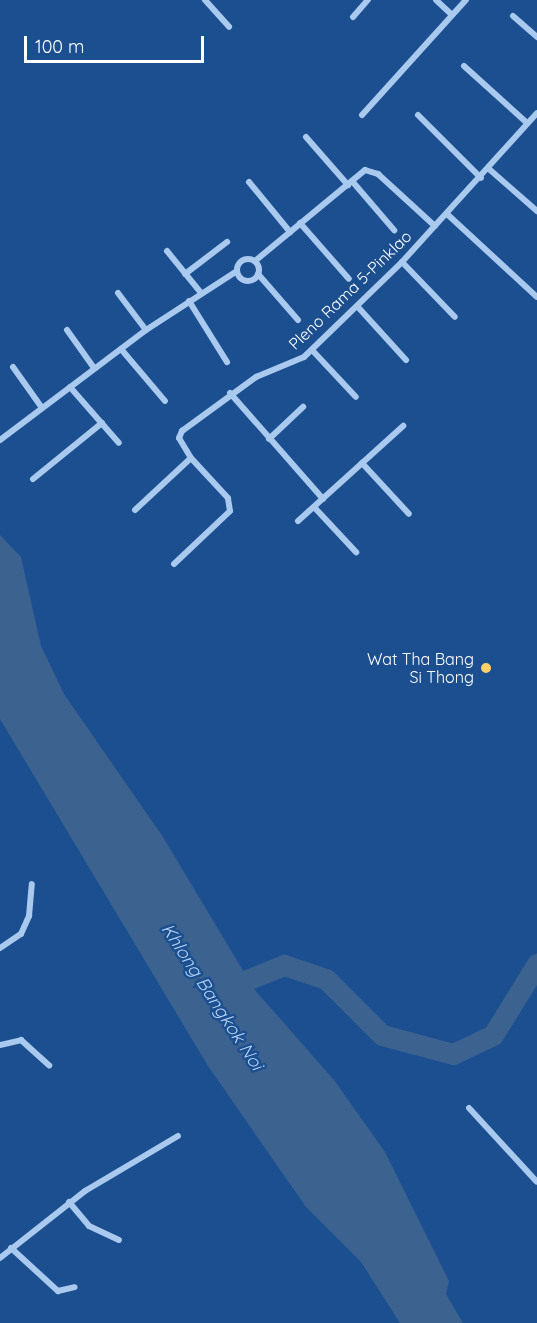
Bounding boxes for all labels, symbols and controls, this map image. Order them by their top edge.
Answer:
scale bar [27,24,207,62]
text: 100 m [35,35,84,58]
street label: Pleno Rama 5-Pinklao [285,226,415,354]
place label: Wat Tha Bang Si Thong [367,649,474,687]
marker: Wat Tha Bang Si Thong [479,661,493,675]
water label: Khlong Bangkok Noi [157,920,267,1074]

